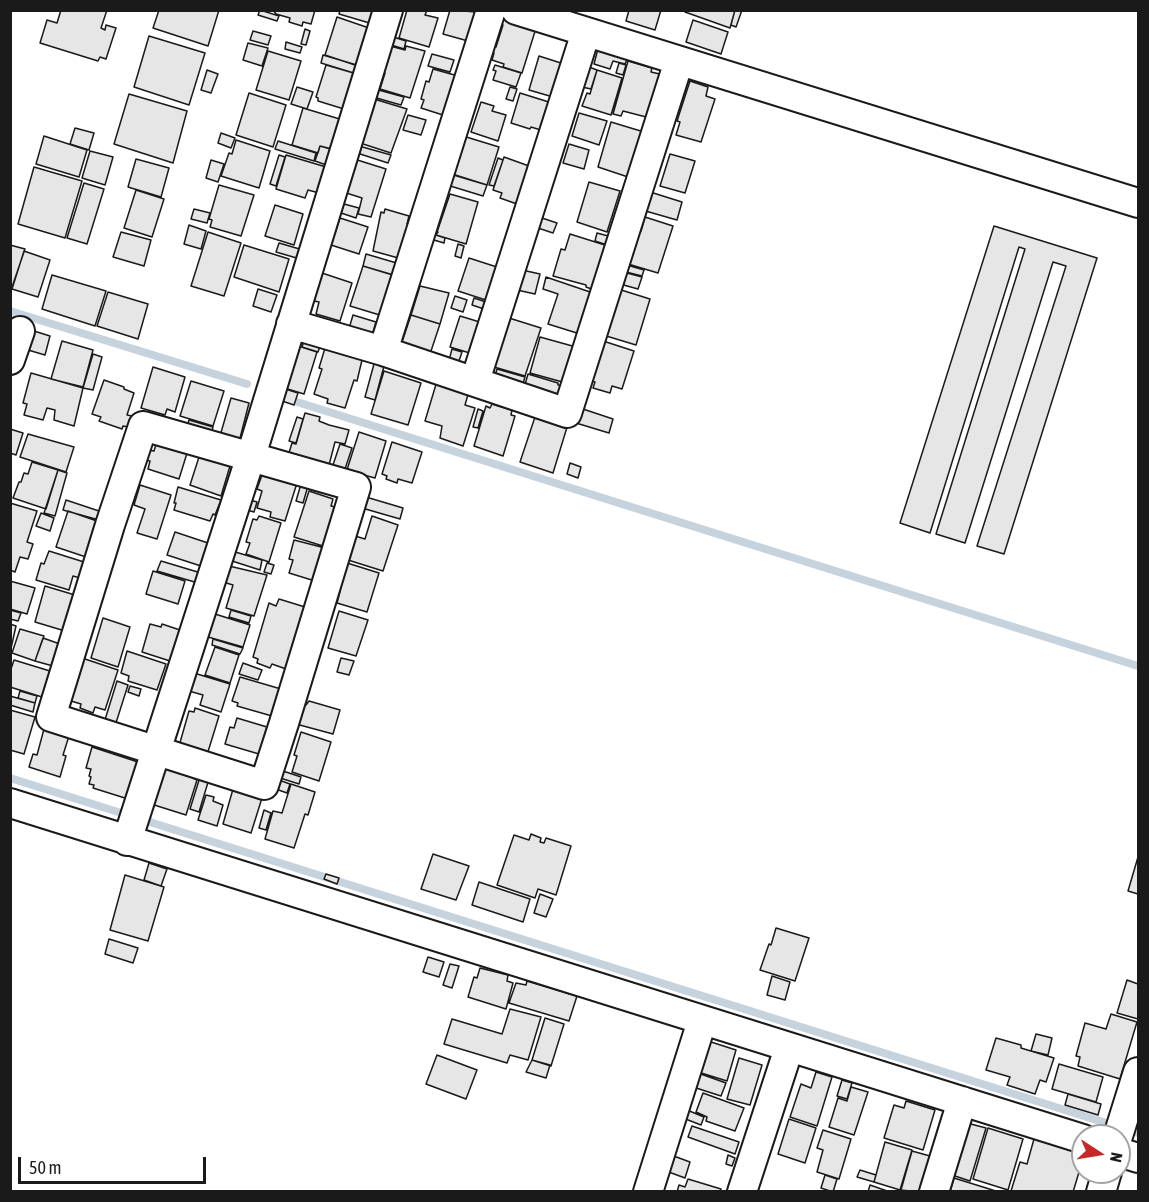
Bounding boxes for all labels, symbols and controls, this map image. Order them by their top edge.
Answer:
north arrow [1071,1124,1131,1184]
scale bar [21,1145,208,1183]
text: N [1107,1151,1126,1164]
text: 50 m [29,1157,61,1178]

